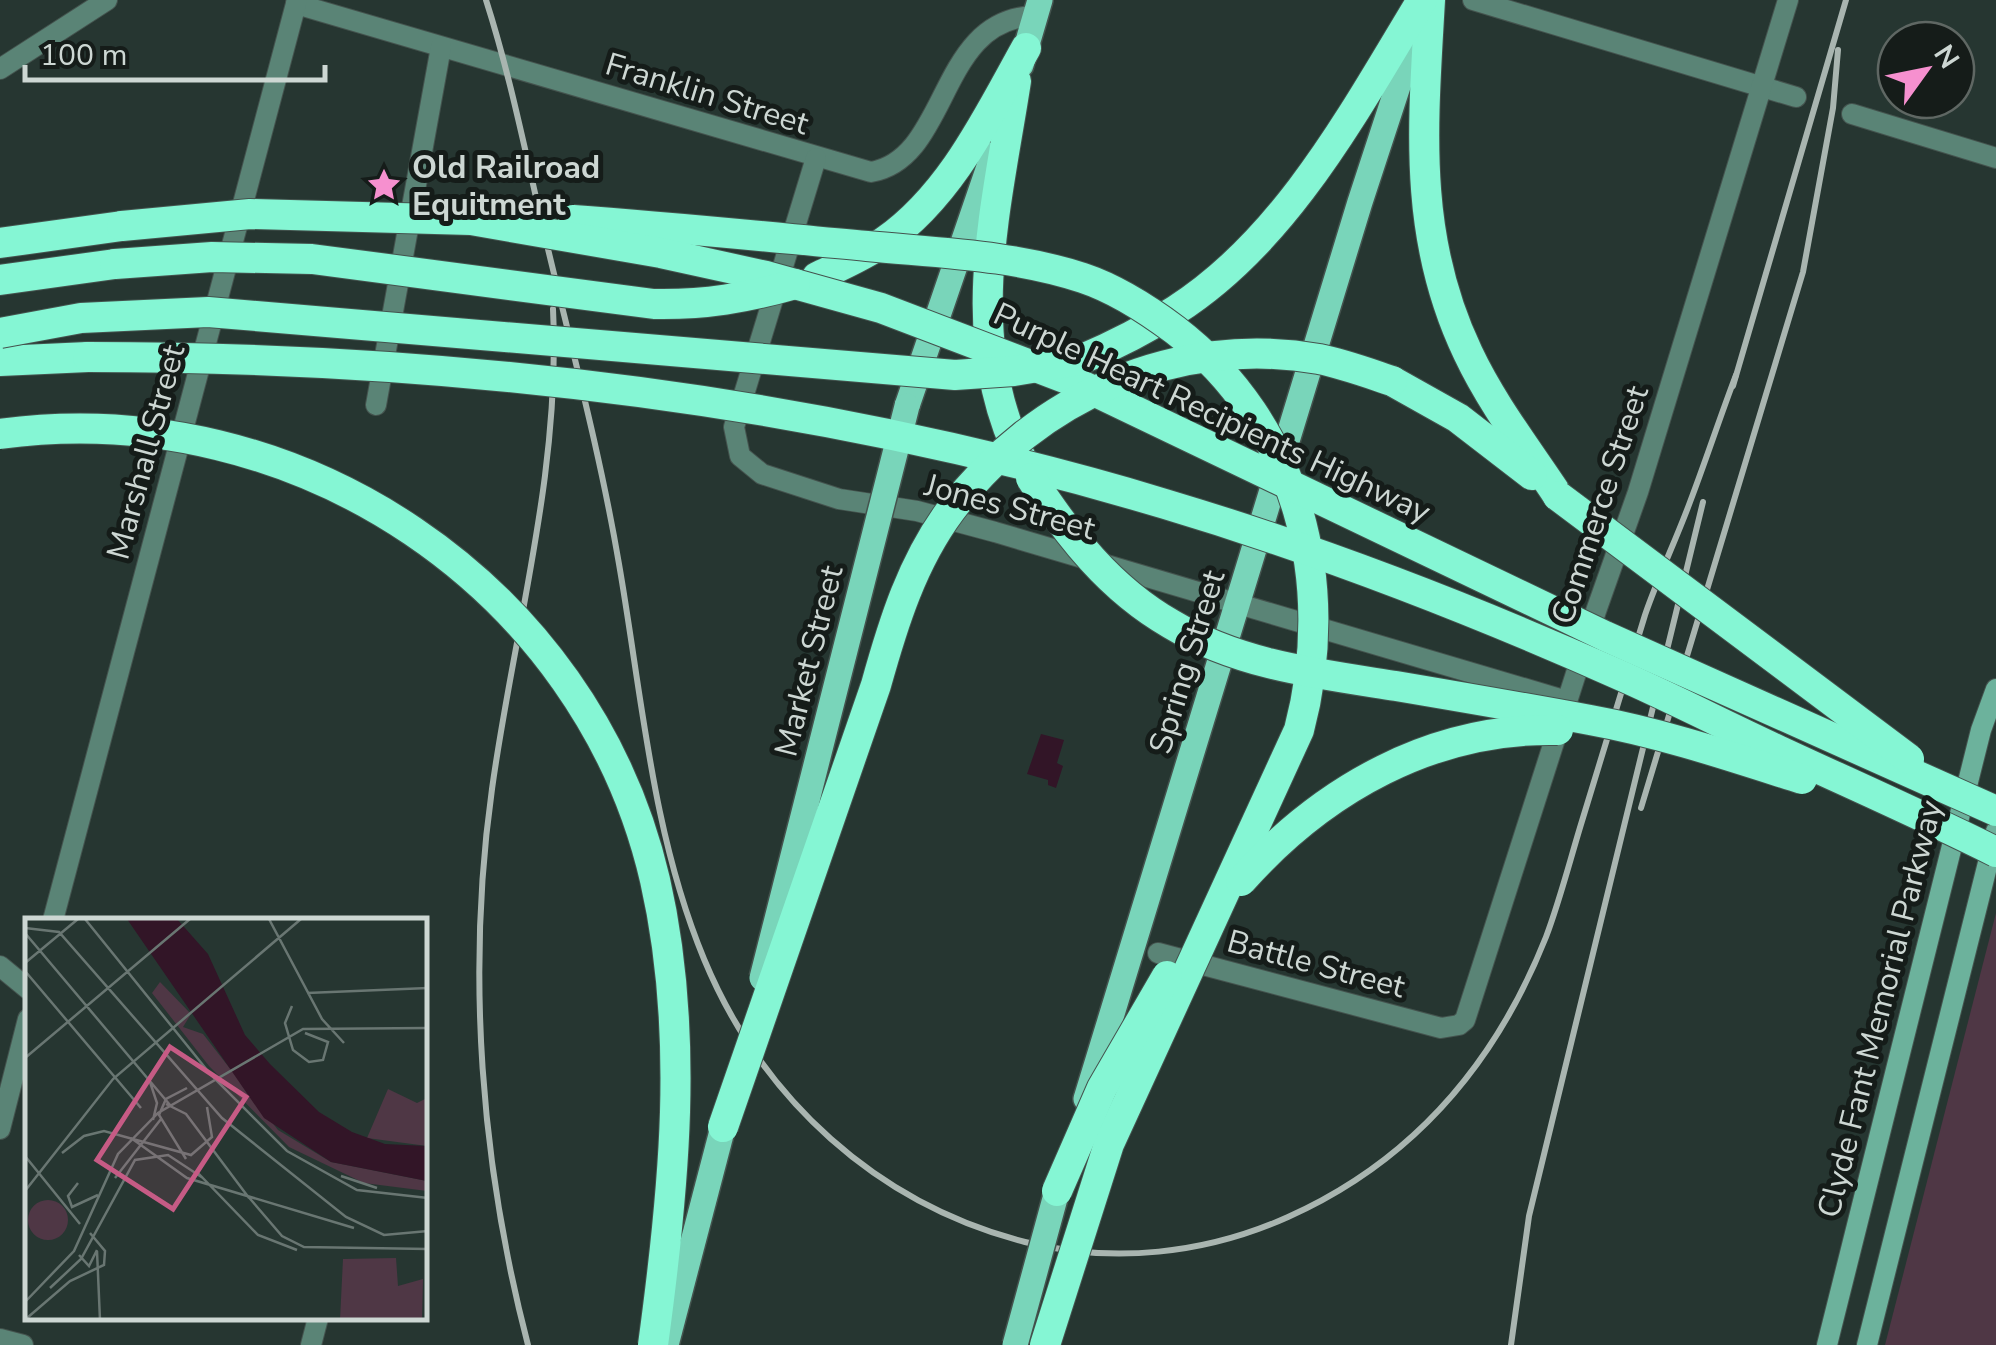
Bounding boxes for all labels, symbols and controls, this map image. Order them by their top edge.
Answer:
scale bar [25,20,325,82]
north arrow [1876,20,1976,120]
text: 100 m [40,35,127,76]
text: N [1924,38,1968,76]
street label: Franklin Street [600,43,815,146]
place label: Old Railroad Equitment [412,146,600,226]
place icon: Old Railroad Equitment [365,166,403,204]
street label: Purple Heart Recipients Highway [987,293,1438,534]
street label: Marshall Street [97,339,196,564]
street label: Commerce Street [1541,380,1659,630]
street label: Jones Street [919,463,1101,551]
street label: Market Street [765,560,854,761]
street label: Spring Street [1139,564,1236,759]
street label: Clyde Fant Memorial Parkway [1807,795,1953,1222]
inset map [25,918,428,1320]
street label: Battle Street [1222,920,1410,1009]

